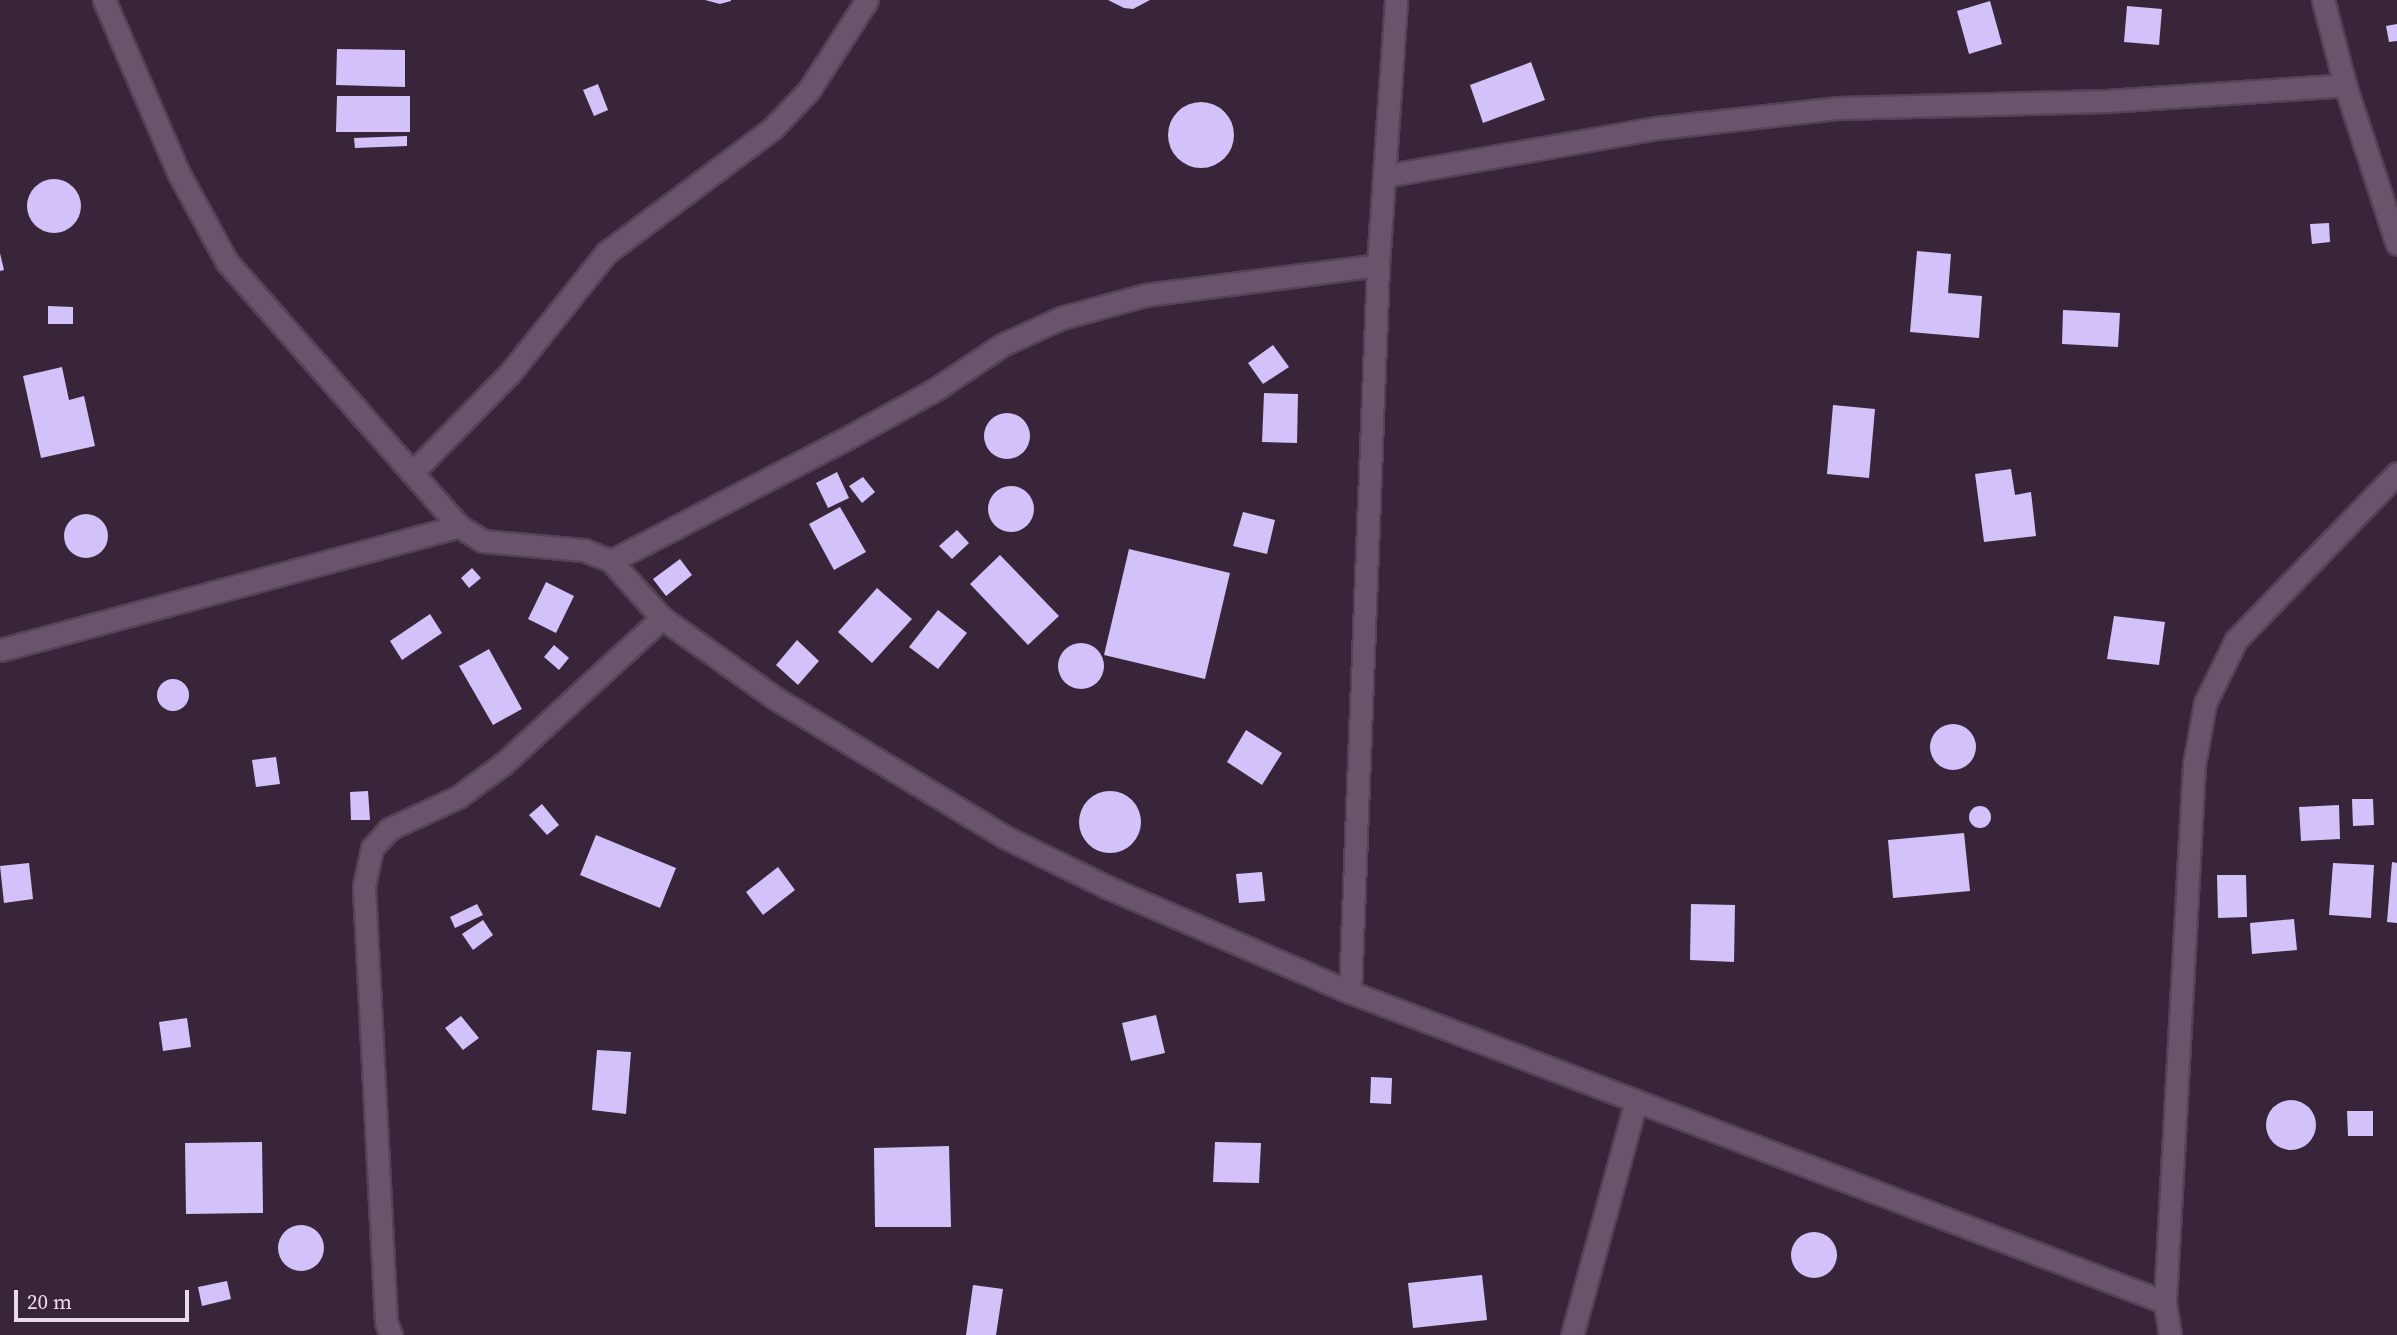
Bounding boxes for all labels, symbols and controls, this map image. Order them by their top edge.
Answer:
scale bar [18,1276,192,1320]
text: 20 m [27,1287,72,1316]

